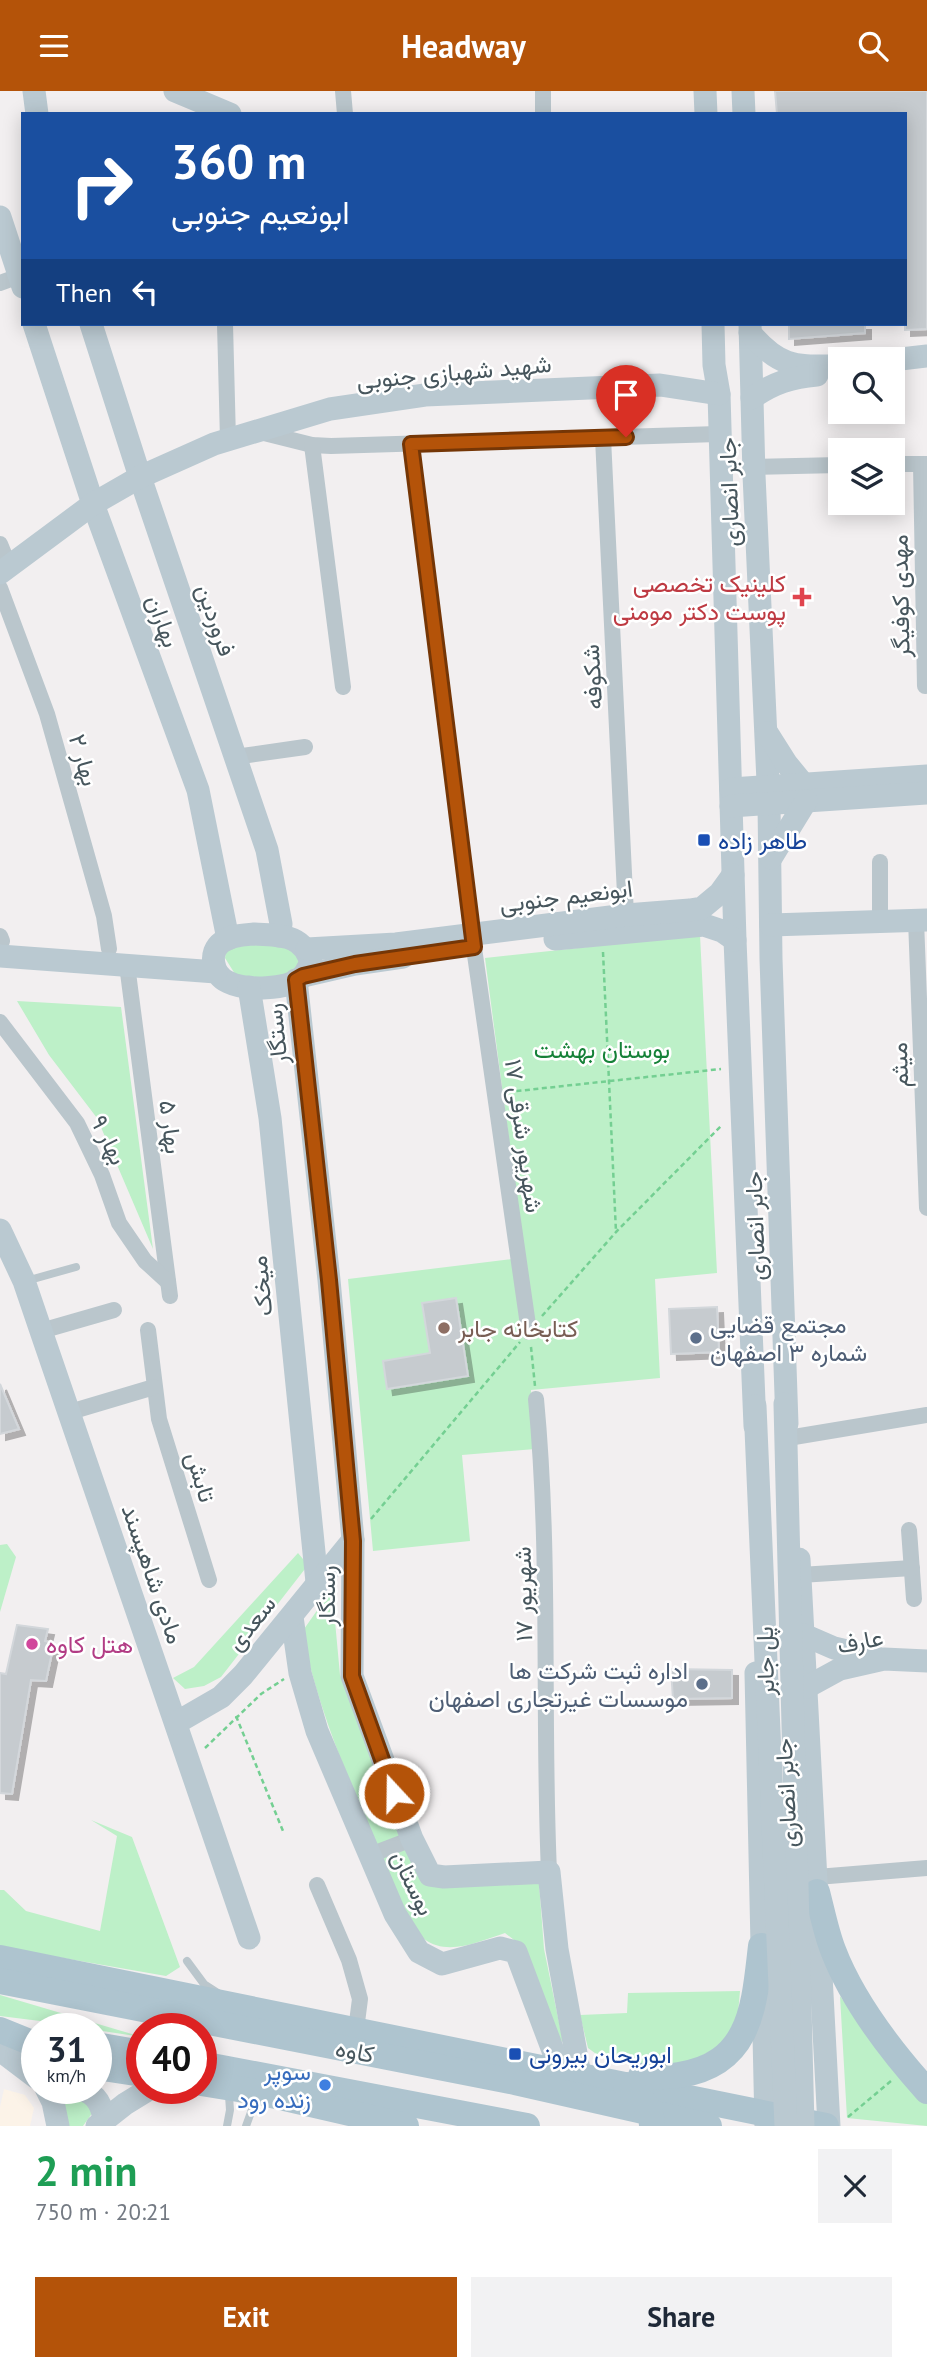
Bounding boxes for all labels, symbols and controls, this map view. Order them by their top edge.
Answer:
text: Headway [401,25,526,67]
icon: menu [35,27,73,65]
icon: search [854,27,892,65]
text: 360 m [171,129,306,193]
icon: right [56,140,147,231]
text: ابونعیم جنوبی [171,191,350,233]
icon: left [126,273,164,311]
text: Then [56,276,112,309]
map controls [828,347,905,515]
button: search [828,347,905,424]
street label: شهید شهبازی جنوبی [355,348,553,396]
pin [596,365,656,437]
icon: arrive [607,376,645,414]
street label: جابر انصاری [712,437,746,547]
button: layers [828,438,905,515]
street label: مهدی کوفیگر [883,534,917,659]
place label: کلینیک تخصصی پوست دکتر مومنی [613,568,786,628]
street label: فروردین [189,580,243,660]
marker: کلینیک تخصصی پوست دکتر مومنی [792,587,812,607]
street label: بهاران [139,590,187,652]
street label: شکوفه [575,644,609,710]
street label: بهار ۲ [62,730,106,790]
place label: طاهر زاده [718,825,807,856]
marker: طاهر زاده [696,832,712,848]
street label: ابونعیم جنوبی [498,872,634,921]
street label: رستگار [257,1002,295,1067]
park label: بوستان بهشت [534,1034,670,1065]
street label: میثم [883,1042,916,1088]
street label: ۱۷ شهریور شرقی [498,1057,550,1215]
street label: بهار ۵ [152,1098,190,1156]
street label: بهار ۹ [84,1110,134,1170]
street label: جابر انصاری [738,1171,772,1281]
street label: میخک [242,1254,280,1318]
place label: مجتمع قضایی شماره ۳ اصفهان [710,1309,867,1368]
place label: کتابخانه جابر [457,1313,578,1344]
marker: کتابخانه جابر [436,1320,452,1336]
marker: مجتمع قضایی شماره ۳ اصفهان [688,1330,704,1346]
street label: تابش [179,1448,223,1506]
street label: مادی شاهپسند [114,1500,191,1648]
street label: ۱۷ شهریور [507,1546,539,1642]
street label: رستگار [311,1565,342,1628]
street label: سعدی [219,1589,283,1657]
street label: عارف [834,1621,886,1661]
street label: پل جابر [749,1626,782,1697]
place label: هتل کاوه [46,1629,133,1660]
marker: هتل کاوه [24,1636,40,1652]
place label: اداره ثبت شرکت ها موسسات غیرتجاری اصفهان [428,1655,688,1714]
marker: اداره ثبت شرکت ها موسسات غیرتجاری اصفهان [694,1676,710,1692]
street label: جابر انصاری [768,1737,804,1849]
position arrow [357,1756,431,1830]
street label: بوستان [384,1845,442,1921]
speed limit sign: 40 [126,2013,217,2104]
text: 31 [47,2026,86,2072]
street label: کاوه [333,2032,377,2070]
place label: ابوریحان بیرونی [529,2039,672,2070]
marker: ابوریحان بیرونی [507,2046,523,2062]
place label: سوپر زنده رود [237,2056,311,2115]
text: km/h [47,2064,86,2087]
marker: سوپر زنده رود [317,2077,333,2093]
text: 2 min [35,2143,137,2198]
button: close [818,2149,892,2223]
text: 750 m · 20:21 [35,2197,171,2226]
button: Exit [35,2277,457,2357]
button: Share [471,2277,892,2357]

